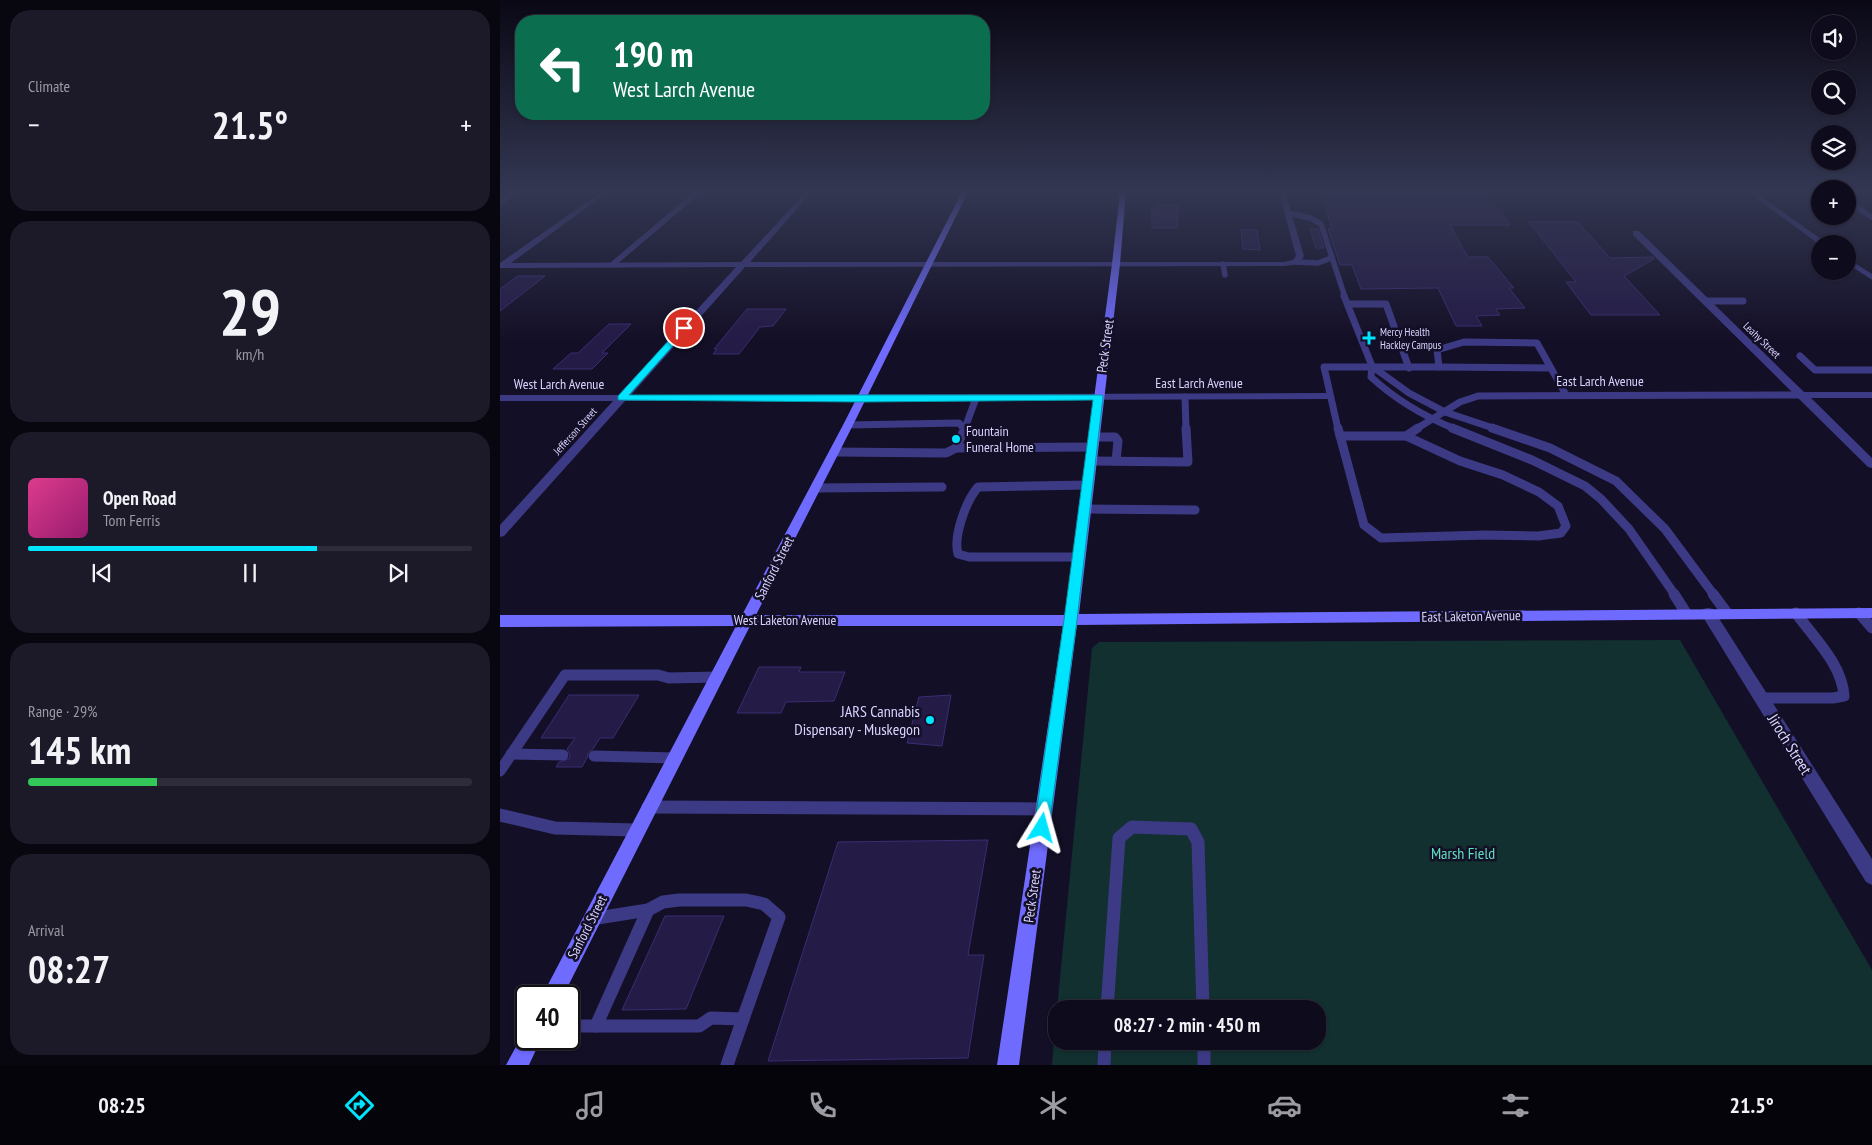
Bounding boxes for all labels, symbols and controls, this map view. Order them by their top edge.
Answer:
map controls [1811,15,1856,280]
button: sound [1811,15,1856,60]
text: 190 m [613,31,694,77]
icon: left [530,35,595,100]
button: search [1811,70,1856,115]
text: West Larch Avenue [613,75,755,103]
text: Climate [28,76,70,96]
text: 21.5° [212,100,288,149]
text: − [28,106,40,143]
text: + [460,106,472,143]
button: layers [1811,125,1856,170]
button: + [1811,180,1856,225]
button: − [1811,235,1856,280]
text: 29 [219,269,281,353]
pin [663,307,705,349]
icon: arrive [670,314,698,342]
street label: Peck Street [1092,318,1118,374]
street label: Leahy Street [1740,319,1784,361]
place label: Mercy Health Hackley Campus [1380,325,1442,352]
marker: Mercy Health Hackley Campus [1362,331,1376,345]
text: km/h [236,344,264,364]
street label: East Larch Avenue [1556,372,1644,390]
street label: East Larch Avenue [1155,374,1243,392]
street label: West Larch Avenue [514,375,604,393]
street label: Jefferson Street [549,404,600,458]
place label: Fountain Funeral Home [966,422,1034,456]
marker: Fountain Funeral Home [950,433,962,445]
text: Open Road [103,486,176,510]
text: Tom Ferris [103,510,160,530]
street label: Sanford Street [750,533,798,603]
icon: previous [88,559,116,587]
icon: pause [236,559,264,587]
icon: next [384,559,412,587]
street label: East Laketon Avenue [1421,606,1521,626]
street label: West Laketon Avenue [734,611,836,629]
text: Range · 29% [28,701,97,721]
place label: JARS Cannabis Dispensary - Muskegon [794,701,920,739]
street label: Jiroch Street [1763,709,1817,779]
marker: JARS Cannabis Dispensary - Muskegon [924,714,936,726]
text: 145 km [28,725,131,774]
position arrow [1015,801,1067,853]
park label: Marsh Field [1431,843,1495,863]
street label: Peck Street [1019,868,1045,924]
street label: Sanford Street [563,892,611,962]
text: Arrival [28,920,64,940]
text: 08:27 [28,944,110,993]
speed limit sign: 40 [515,985,580,1050]
text: 08:27 · 2 min · 450 m [1114,1013,1260,1037]
icon: directions [342,1088,377,1123]
icon: music [573,1088,608,1123]
icon: phone [805,1088,840,1123]
icon: climate [1036,1088,1071,1123]
icon: car [1267,1088,1302,1123]
icon: filters [1498,1088,1533,1123]
text: 08:25 [98,1091,146,1119]
text: 21.5° [1730,1091,1774,1119]

